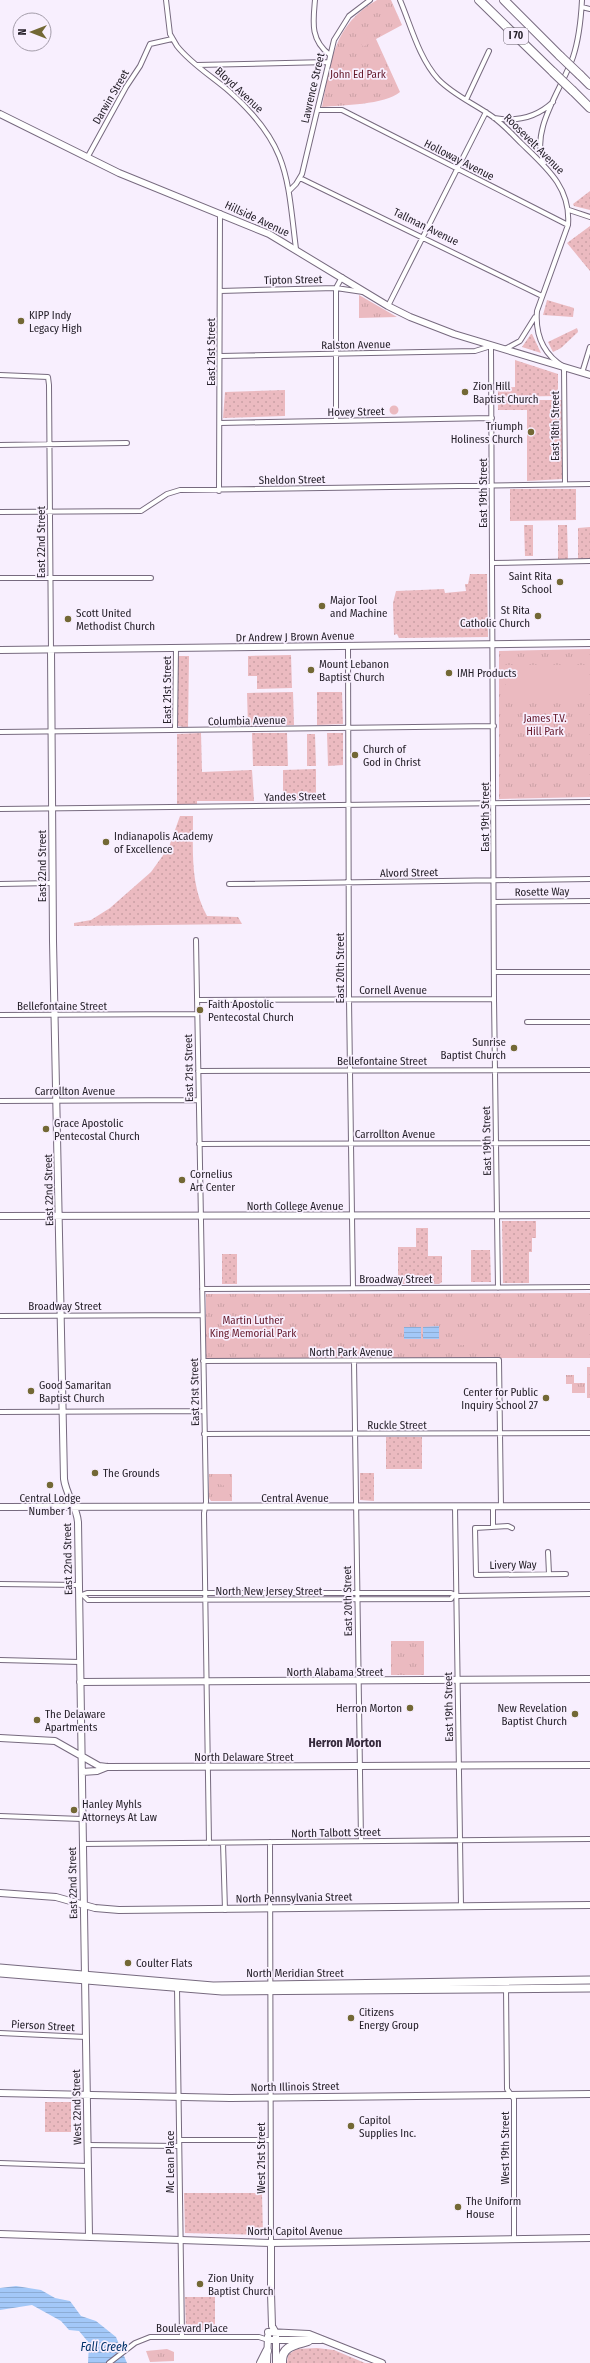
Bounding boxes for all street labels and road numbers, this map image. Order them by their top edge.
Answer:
road number: I 70 [504,28,528,44]
street label: Lawrence Street [299,51,327,124]
street label: Bloyd Avenue [212,64,266,116]
street label: Darwin Street [90,67,132,127]
street label: Roosevelt Avenue [501,111,567,177]
street label: Holloway Avenue [422,137,496,183]
street label: Hillside Avenue [223,198,291,240]
street label: Tallman Avenue [391,206,461,248]
street label: Tipton Street [264,273,323,287]
street label: East 21st Street [205,318,218,386]
street label: Ralston Avenue [321,338,391,352]
street label: East 18th Street [549,391,562,461]
street label: Hovey Street [327,405,385,419]
street label: East 19th Street [477,458,490,528]
street label: Sheldon Street [259,473,326,487]
street label: East 22nd Street [35,505,48,578]
street label: Dr Andrew J Brown Avenue [236,629,354,645]
street label: East 21st Street [161,656,174,724]
street label: Columbia Avenue [208,714,286,728]
street label: East 19th Street [479,782,492,852]
street label: Yandes Street [264,790,326,804]
street label: East 22nd Street [36,829,49,902]
street label: Alvord Street [380,866,439,880]
street label: Rosette Way [514,885,570,899]
street label: East 20th Street [334,932,347,1003]
street label: Cornell Avenue [359,984,427,997]
street label: Bellefontaine Street [17,1000,107,1013]
street label: East 21st Street [182,1033,196,1102]
street label: Bellefontaine Street [337,1055,427,1068]
street label: Carrollton Avenue [35,1085,115,1098]
street label: East 19th Street [480,1106,494,1176]
street label: Carrollton Avenue [355,1128,435,1141]
street label: East 22nd Street [42,1153,56,1226]
street label: North College Avenue [247,1200,343,1213]
street label: Broadway Street [359,1273,433,1286]
street label: Broadway Street [28,1300,102,1313]
street label: North Park Avenue [309,1346,393,1359]
street label: East 21st Street [188,1357,202,1426]
street label: Ruckle Street [367,1419,427,1432]
street label: Central Avenue [261,1492,329,1505]
street label: East 22nd Street [61,1522,75,1595]
street label: Livery Way [489,1558,537,1572]
street label: East 20th Street [341,1565,355,1637]
street label: North New Jersey Street [216,1585,323,1598]
street label: North Alabama Street [287,1666,384,1679]
street label: East 19th Street [442,1672,456,1742]
street label: North Delaware Street [194,1751,294,1764]
street label: North Talbott Street [291,1826,381,1840]
street label: East 22nd Street [66,1846,80,1919]
street label: North Pennsylvania Street [236,1890,353,1906]
street label: North Meridian Street [246,1967,344,1980]
street label: Pierson Street [11,2018,75,2034]
street label: West 22nd Street [70,2069,84,2145]
street label: North Illinois Street [251,2080,340,2094]
street label: West 19th Street [499,2111,512,2185]
street label: West 21st Street [255,2122,268,2194]
street label: Mc Lean Place [164,2131,177,2193]
street label: North Capitol Avenue [247,2225,343,2238]
street label: Boulevard Place [156,2322,228,2335]

